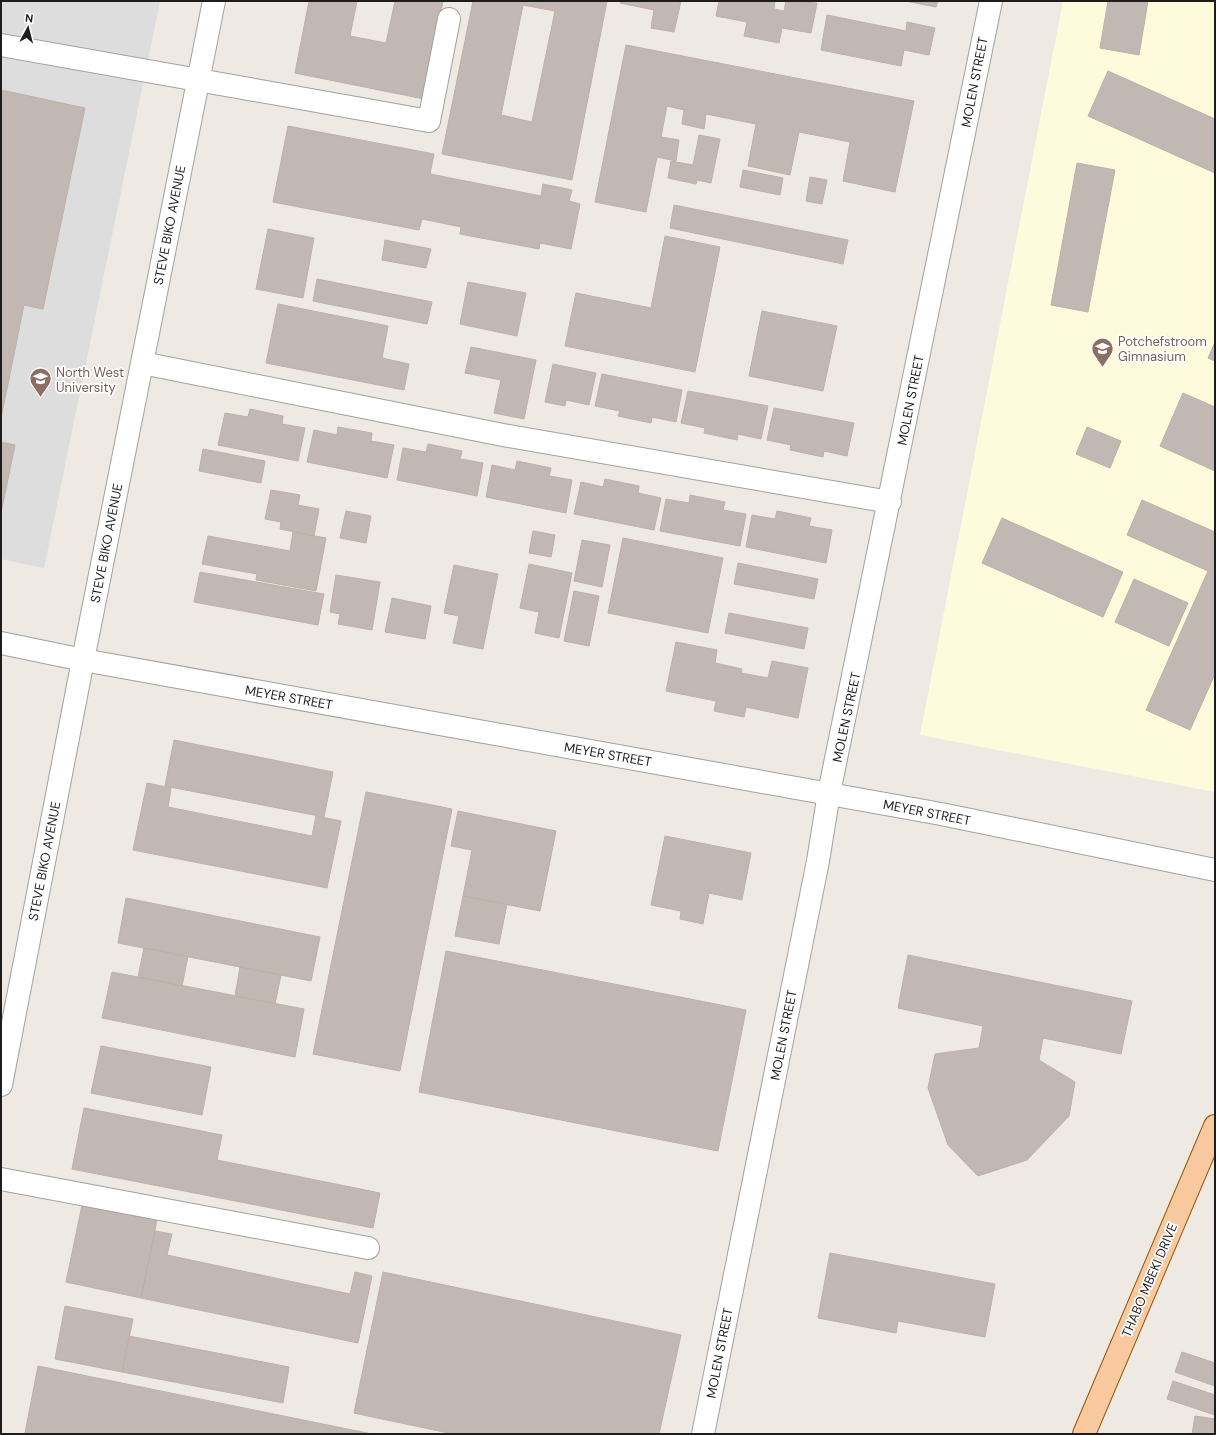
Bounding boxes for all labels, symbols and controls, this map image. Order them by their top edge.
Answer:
north arrow [8,8,48,48]
text: N [24,11,34,26]
street label: MOLEN STREET [957,35,992,129]
street label: STEVE BIKO AVENUE [150,164,189,286]
place label: Potchefstroom Gimnasium [1118,333,1207,365]
school or university icon: Potchefstroom Gimnasium [1090,335,1116,368]
street label: MOLEN STREET [893,353,928,447]
place label: North West University [56,364,124,396]
school or university icon: North West University [28,366,54,399]
street label: STEVE BIKO AVENUE [87,482,126,604]
street label: MOLEN STREET [829,670,864,764]
street label: MEYER STREET [244,681,334,714]
street label: MEYER STREET [563,738,653,771]
street label: MEYER STREET [882,796,972,829]
street label: STEVE BIKO AVENUE [25,800,64,922]
street label: MOLEN STREET [766,988,801,1082]
street label: THABO MBEKI DRIVE [1118,1221,1181,1340]
street label: MOLEN STREET [702,1306,737,1400]

